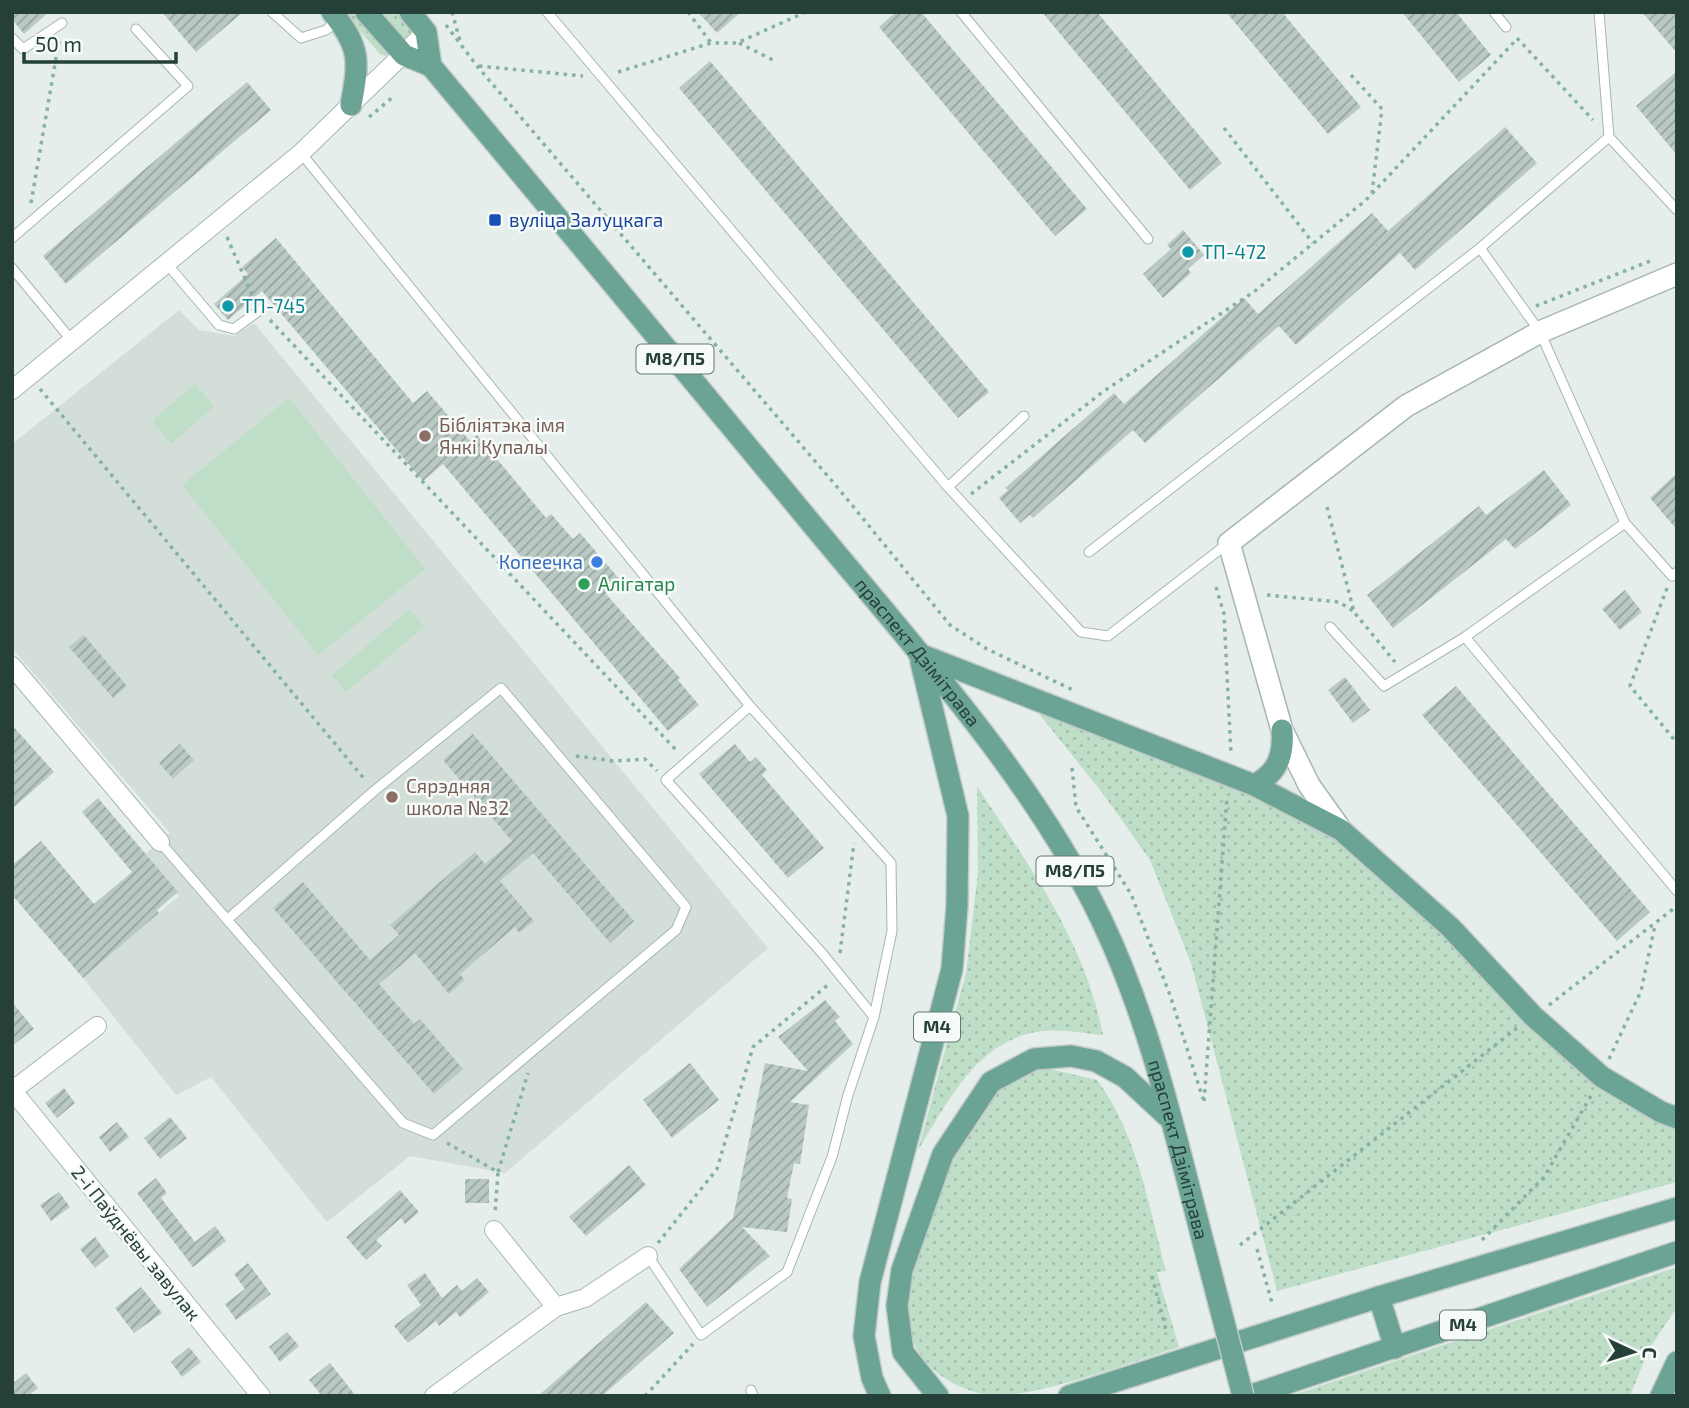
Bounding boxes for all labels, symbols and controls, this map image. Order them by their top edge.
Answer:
scale bar [24,21,177,65]
text: 50 m [35,31,82,56]
place label: вуліца Залуцкага [509,208,663,232]
marker: вуліца Залуцкага [487,212,503,228]
place label: ТП-472 [1202,240,1266,263]
marker: ТП-472 [1180,244,1196,260]
place label: ТП-745 [242,294,305,317]
marker: ТП-745 [220,298,236,314]
road number: М8/П5 [636,344,714,374]
place label: Бібліятэка імя Янкі Купалы [439,413,565,459]
marker: Бібліятэка імя Янкі Купалы [417,428,433,444]
place label: Копеечка [499,550,583,573]
marker: Копеечка [589,554,605,570]
place label: Алігатар [598,572,675,595]
street label: праспект Дзімітрава [851,573,986,731]
marker: Алігатар [576,576,592,592]
place label: Сярэдняя школа №32 [406,774,509,819]
marker: Сярэдняя школа №32 [384,789,400,805]
road number: М8/П5 [1036,856,1114,886]
road number: М4 [914,1012,960,1042]
street label: праспект Дзімітрава [1144,1057,1214,1242]
street label: 2-і Паўднёвы завулак [66,1161,206,1325]
road number: М4 [1440,1310,1486,1340]
north arrow [1598,1317,1668,1387]
text: С [1639,1347,1662,1360]

